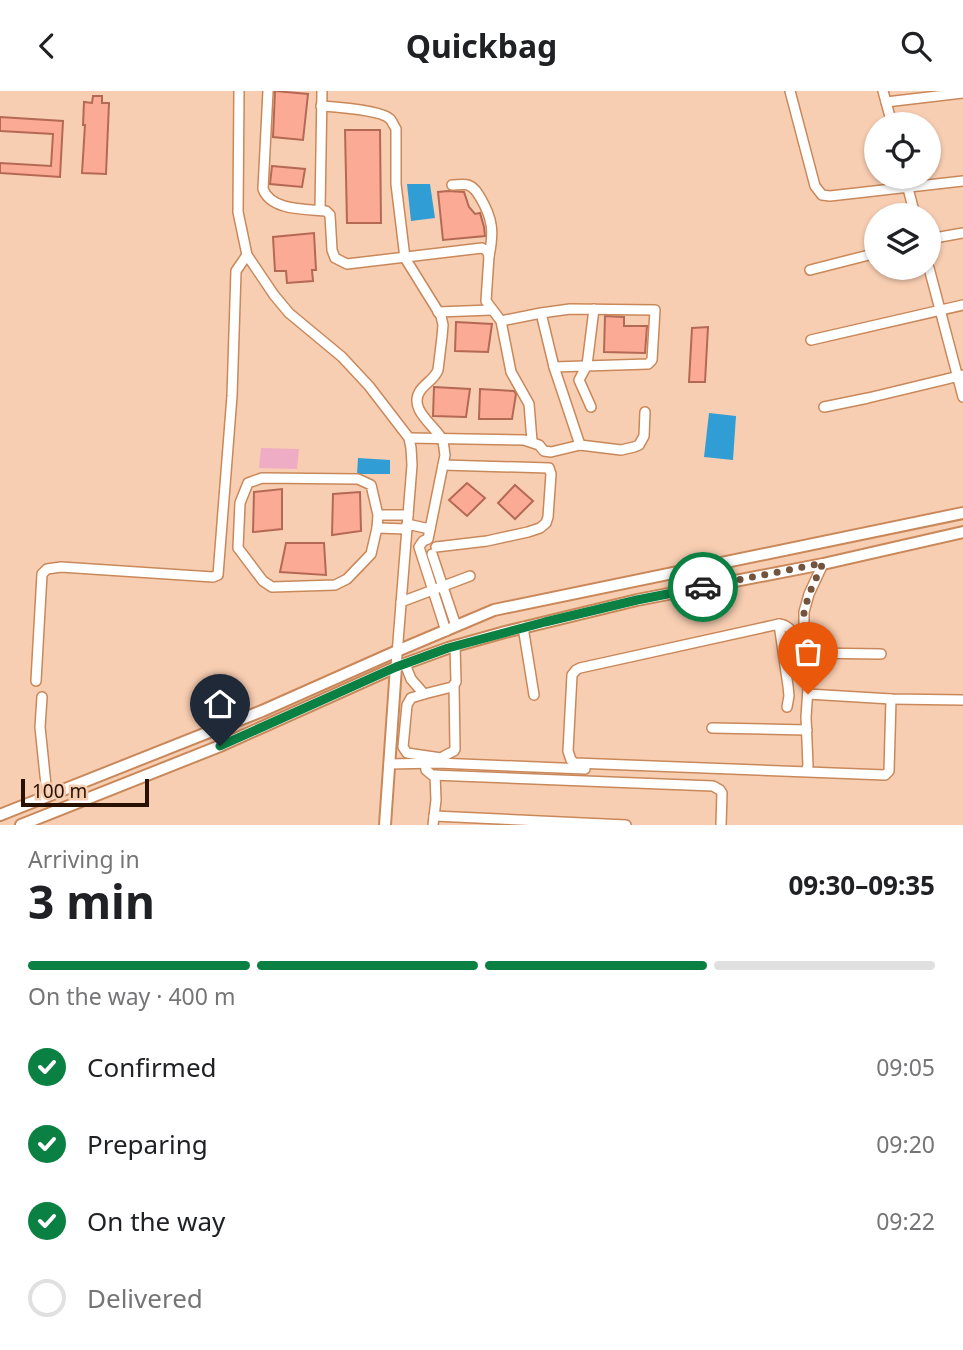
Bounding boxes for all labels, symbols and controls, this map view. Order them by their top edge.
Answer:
text: Quickbag [406,24,557,67]
icon: back [28,27,66,65]
icon: search [897,27,935,65]
map controls [864,112,941,280]
button: locate [864,112,941,189]
button: layers [864,203,941,280]
courier [668,552,738,622]
icon: car [684,568,722,606]
pin [778,622,838,694]
icon: bag [789,633,827,671]
pin [190,674,250,746]
icon: home [201,685,239,723]
scale bar [21,776,149,808]
text: 100 m [32,778,87,804]
text: Arriving in [28,843,140,875]
text: 09:30–09:35 [788,867,935,903]
text: 3 min [28,870,155,932]
text: On the way · 400 m [28,980,235,1012]
icon: check [28,1048,66,1086]
text: Confirmed [87,1049,217,1085]
text: 09:05 [876,1051,935,1083]
icon: check [28,1125,66,1163]
text: Preparing [87,1126,208,1162]
text: 09:20 [876,1128,935,1160]
icon: check [28,1202,66,1240]
text: On the way [87,1203,225,1239]
text: 09:22 [876,1205,935,1237]
text: Delivered [87,1280,203,1316]

